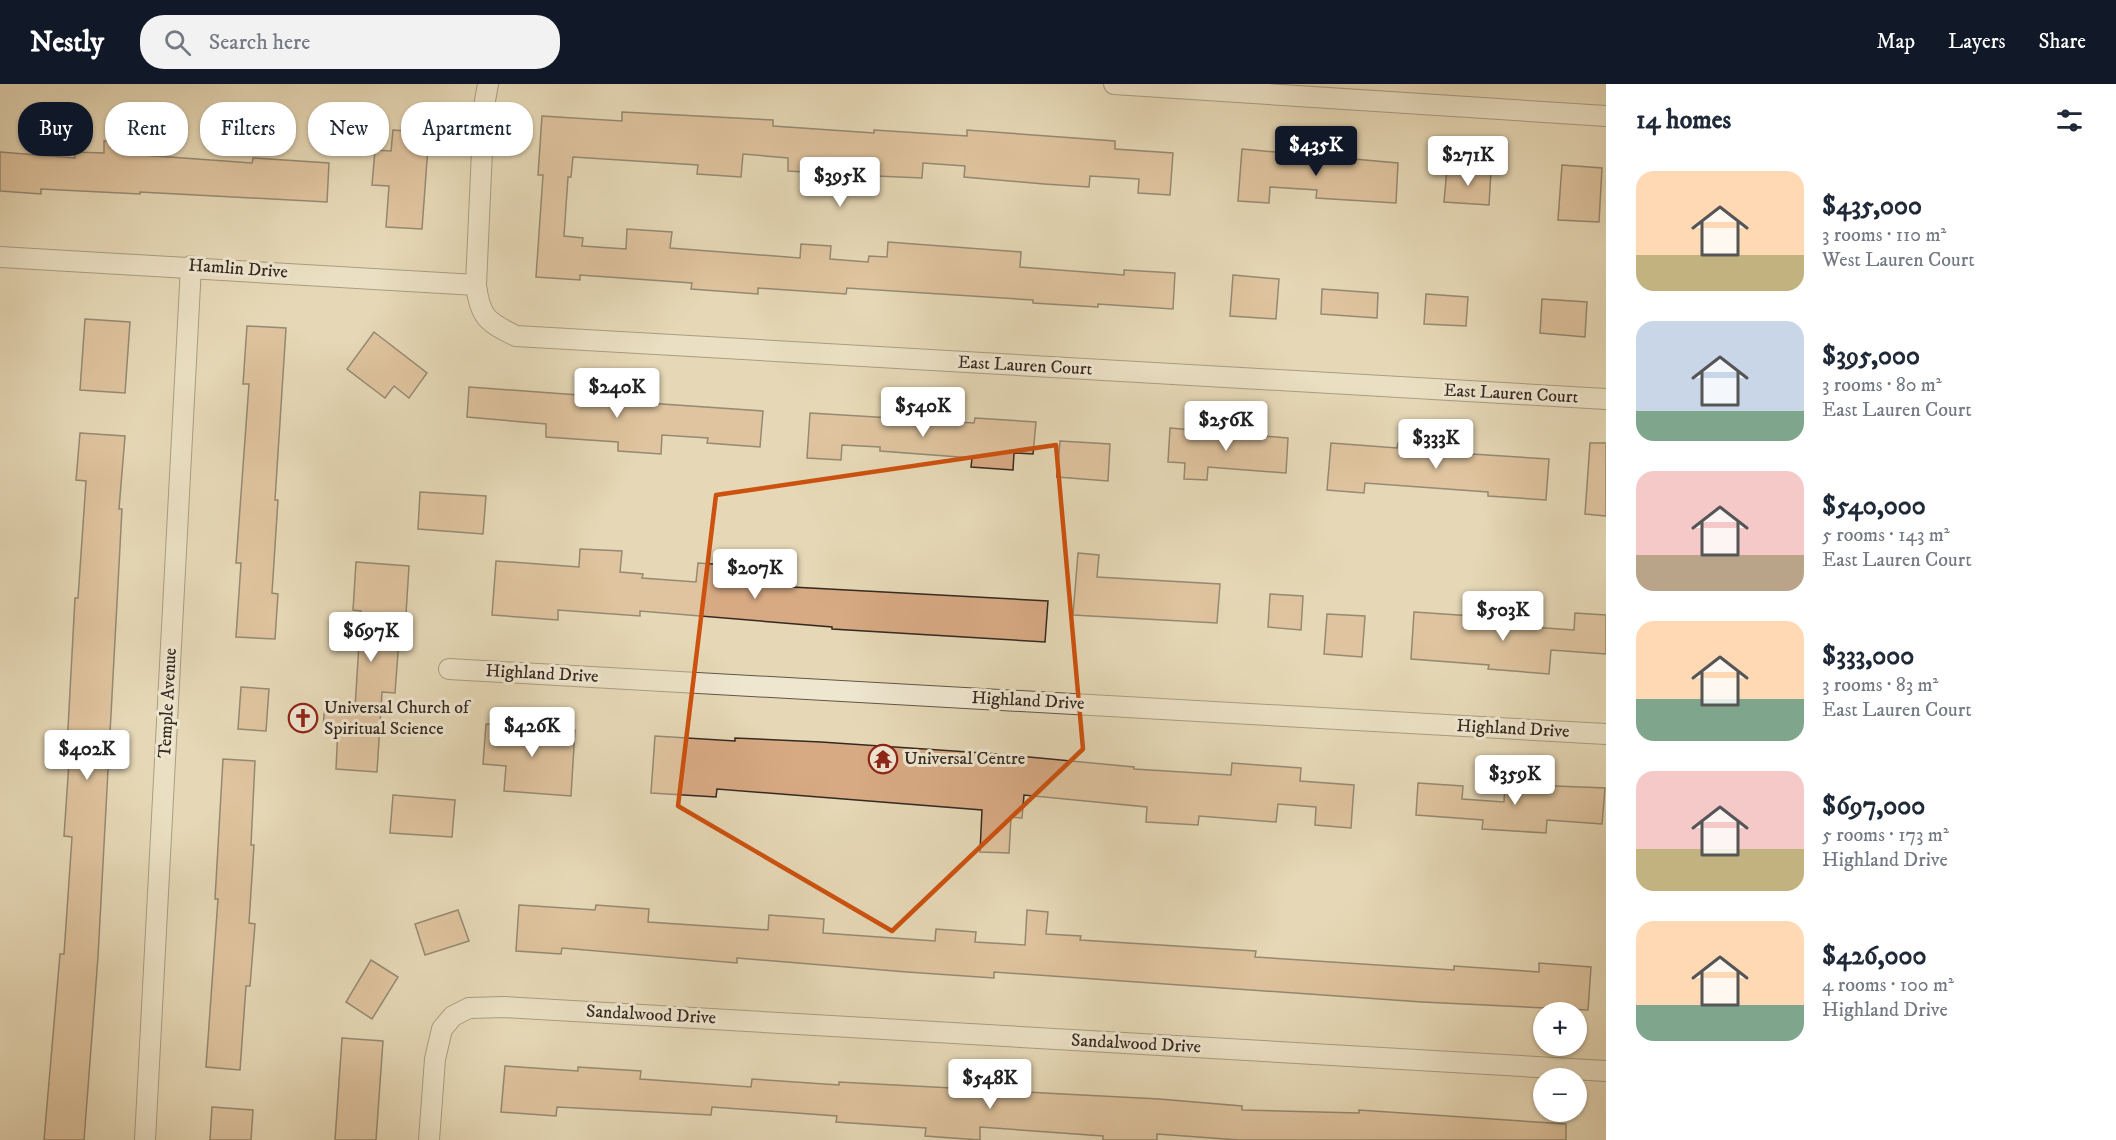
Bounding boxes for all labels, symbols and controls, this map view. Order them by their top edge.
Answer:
search box [140,15,560,69]
text: Nestly [30,25,104,60]
icon: search [161,26,194,59]
text: Search here [209,29,310,56]
text: Map [1876,29,1915,55]
text: Layers [1948,29,2006,55]
text: Share [2039,29,2086,55]
chip: Buy [18,102,93,156]
chip: Rent [105,102,188,156]
chip: Filters [200,102,296,156]
chip: New [308,102,389,156]
chip: Apartment [401,102,533,156]
text: 14 homes [1636,104,1731,137]
icon: filters [2053,104,2086,137]
pin: $435K [1274,126,1358,177]
text: $435K [1289,133,1343,158]
pin: $271K [1426,136,1510,187]
text: $271K [1442,143,1494,168]
pin: $395K [798,157,882,208]
text: $395K [814,164,866,189]
text: $435,000 [1822,190,1922,223]
icon: home [1684,195,1756,267]
text: 3 rooms · 110 m² [1822,223,1946,248]
text: West Lauren Court [1822,248,1975,273]
street label: Hamlin Drive [188,255,288,283]
text: $395,000 [1822,340,1920,373]
icon: home [1684,345,1756,417]
street label: East Lauren Court [957,351,1093,381]
pin: $240K [575,368,659,419]
text: 3 rooms · 80 m² [1822,373,1942,398]
text: $240K [588,375,646,400]
street label: East Lauren Court [1443,379,1579,409]
pin: $540K [881,387,965,438]
text: $540K [895,394,951,419]
text: East Lauren Court [1822,398,1972,423]
pin: $256K [1184,401,1268,452]
text: $256K [1198,408,1254,433]
pin: $333K [1394,419,1478,470]
text: $333K [1412,426,1460,451]
text: $540,000 [1822,490,1926,523]
icon: home [1684,495,1756,567]
text: 5 rooms · 143 m² [1822,523,1950,548]
text: East Lauren Court [1822,548,1972,573]
pin: $207K [713,549,797,600]
text: $207K [727,556,783,581]
pin: $503K [1461,591,1545,642]
text: $503K [1476,598,1530,623]
pin: $697K [329,612,413,663]
text: $697K [343,619,399,644]
text: $333,000 [1822,640,1914,673]
icon: home [1684,645,1756,717]
street label: Temple Avenue [154,647,182,759]
street label: Highland Drive [485,660,599,688]
text: 3 rooms · 83 m² [1822,673,1938,698]
street label: Highland Drive [971,687,1085,715]
place label: Universal Church of Spiritual Science [324,697,472,740]
text: East Lauren Court [1822,698,1972,723]
church icon: Universal Church of Spiritual Science [287,702,319,734]
pin: $426K [490,707,574,758]
text: $426K [504,714,560,739]
street label: Highland Drive [1456,715,1570,743]
pin: $402K [45,730,129,781]
text: $402K [58,737,116,762]
temple icon: Universal Centre [867,743,899,775]
place label: Universal Centre [904,748,1025,770]
pin: $359K [1473,755,1557,806]
text: $359K [1489,762,1541,787]
text: $697,000 [1822,790,1925,823]
icon: home [1684,795,1756,867]
text: 5 rooms · 173 m² [1822,823,1949,848]
text: Highland Drive [1822,848,1948,873]
text: $426,000 [1822,940,1926,973]
icon: home [1684,945,1756,1017]
text: 4 rooms · 100 m² [1822,973,1954,998]
text: Highland Drive [1822,998,1948,1023]
street label: Sandalwood Drive [585,1001,717,1029]
map controls [1533,1002,1587,1122]
button: + [1533,1002,1587,1056]
street label: Sandalwood Drive [1070,1030,1202,1058]
pin: $548K [948,1059,1032,1110]
text: $548K [962,1066,1018,1091]
button: − [1533,1068,1587,1122]

